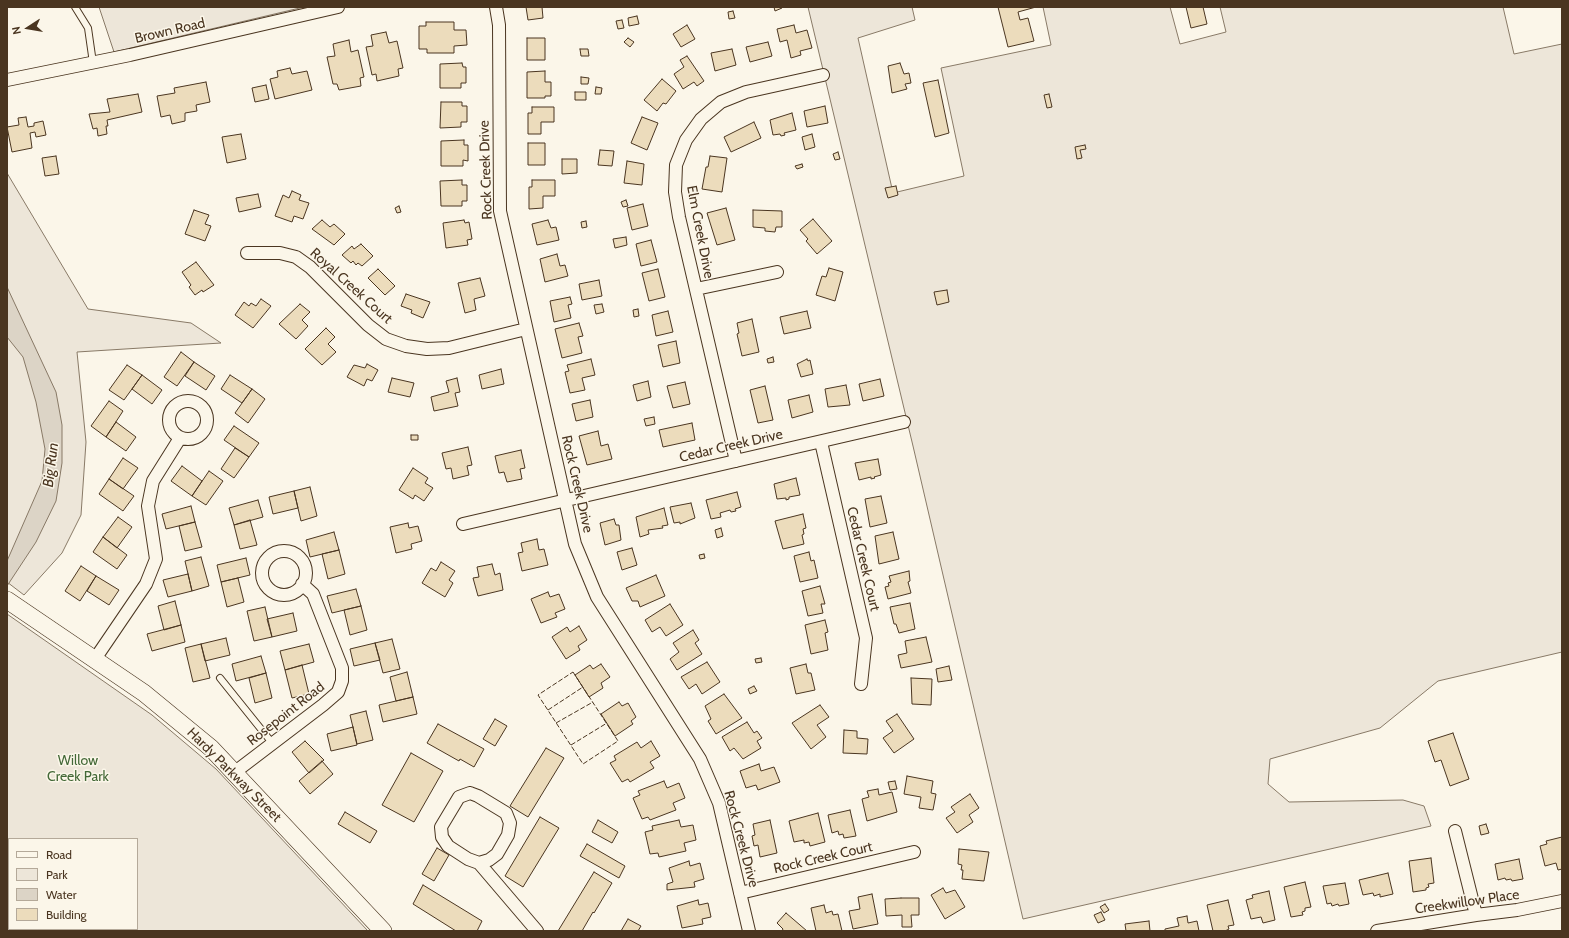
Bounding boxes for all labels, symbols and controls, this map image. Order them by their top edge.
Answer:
north arrow [8,8,48,48]
street label: Brown Road [133,15,207,47]
text: N [9,25,24,36]
street label: Rock Creek Drive [476,120,496,220]
street label: Elm Creek Drive [683,184,717,280]
street label: Royal Creek Court [306,245,396,327]
street label: Cedar Creek Drive [678,426,784,466]
street label: Rock Creek Drive [558,434,596,534]
water label: Big Run [39,442,63,488]
street label: Cedar Creek Court [843,505,883,613]
street label: Rosepoint Road [244,679,328,749]
street label: Hardy Parkway Street [183,724,285,826]
park label: Willow Creek Park [47,753,109,786]
street label: Rock Creek Drive [720,789,762,889]
legend [8,838,138,930]
street label: Rock Creek Court [772,838,874,878]
text: Road [46,847,72,862]
text: Park [46,867,68,882]
street label: Creekwillow Place [1414,886,1520,918]
text: Water [46,887,76,902]
text: Building [46,907,87,922]

